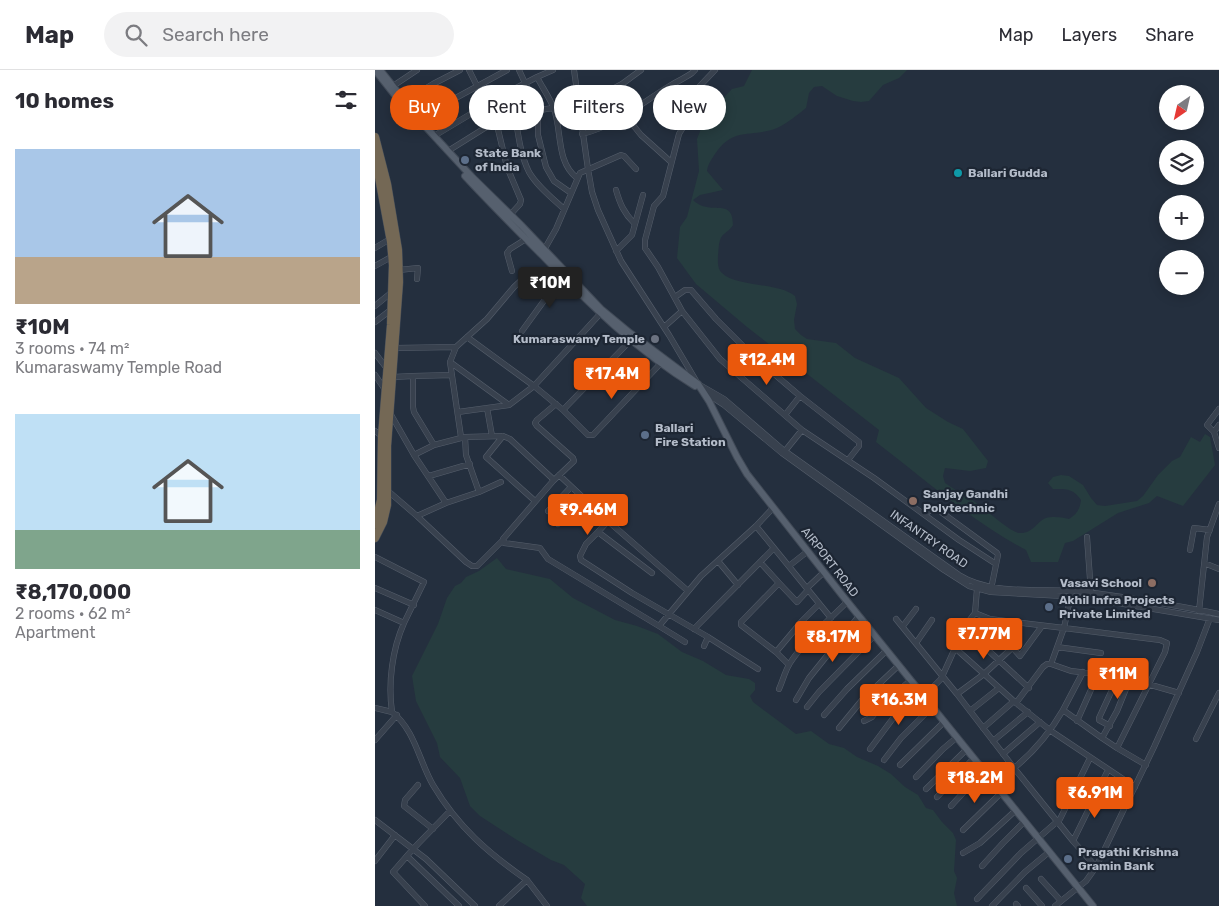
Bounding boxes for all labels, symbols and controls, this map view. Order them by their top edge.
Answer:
search box [104,12,454,57]
text: Map [25,21,74,49]
icon: search [122,21,150,49]
text: Search here [162,23,269,46]
text: Map [999,24,1034,46]
text: Layers [1062,24,1117,46]
text: Share [1145,24,1194,46]
chip: Buy [390,85,459,130]
chip: Rent [469,85,544,130]
chip: Filters [554,85,643,130]
chip: New [653,85,726,130]
north arrow [1159,85,1204,130]
map controls [1159,85,1204,295]
icon: filters [332,86,360,114]
text: 10 homes [15,88,114,113]
button: layers [1159,140,1204,185]
place label: State Bank of India [475,146,541,174]
marker: State Bank of India [459,154,471,166]
place label: Ballari Gudda [968,166,1047,180]
marker: Ballari Gudda [952,167,964,179]
icon: home [143,181,233,271]
button: + [1159,195,1204,240]
button: − [1159,250,1204,295]
pin: ₹10M [520,266,580,309]
text: ₹10M [529,273,571,292]
text: ₹10M [15,314,70,339]
place label: Kumaraswamy Temple [513,332,645,346]
marker: Kumaraswamy Temple [649,333,661,345]
text: 3 rooms · 74 m² [15,339,130,358]
pin: ₹12.4M [726,344,808,386]
text: ₹12.4M [739,350,795,369]
text: Kumaraswamy Temple Road [15,358,222,377]
pin: ₹17.4M [571,358,653,400]
text: ₹17.4M [585,364,639,383]
place label: Ballari Fire Station [655,421,726,449]
marker: Ballari Fire Station [639,429,651,441]
icon: home [143,446,233,536]
place label: Sanjay Gandhi Polytechnic [923,487,1008,515]
pin: ₹9.46M [547,494,629,536]
marker: Sanjay Gandhi Polytechnic [907,495,919,507]
text: ₹9.46M [559,500,617,519]
street label: INFANTRY ROAD [888,507,970,571]
street label: AIRPORT ROAD [798,524,862,600]
place label: Vasavi School [1060,576,1142,590]
marker: Vasavi School [1146,577,1158,589]
text: ₹8,170,000 [15,579,131,604]
place label: Akhil Infra Projects Private Limited [1059,593,1175,621]
marker: Akhil Infra Projects Private Limited [1043,601,1055,613]
text: 2 rooms · 62 m² [15,604,131,623]
pin: ₹7.77M [943,618,1025,660]
pin: ₹8.17M [792,620,874,663]
text: Apartment [15,623,95,642]
text: ₹7.77M [957,624,1011,643]
text: ₹8.17M [806,627,860,646]
pin: ₹11M [1088,658,1148,700]
text: ₹11M [1099,664,1137,683]
pin: ₹16.3M [858,684,940,726]
text: ₹16.3M [871,690,927,709]
pin: ₹18.2M [934,762,1016,804]
text: ₹18.2M [947,768,1003,787]
pin: ₹6.91M [1054,776,1136,819]
text: ₹6.91M [1067,783,1123,802]
place label: Pragathi Krishna Gramin Bank [1078,845,1179,873]
marker: Pragathi Krishna Gramin Bank [1062,853,1074,865]

